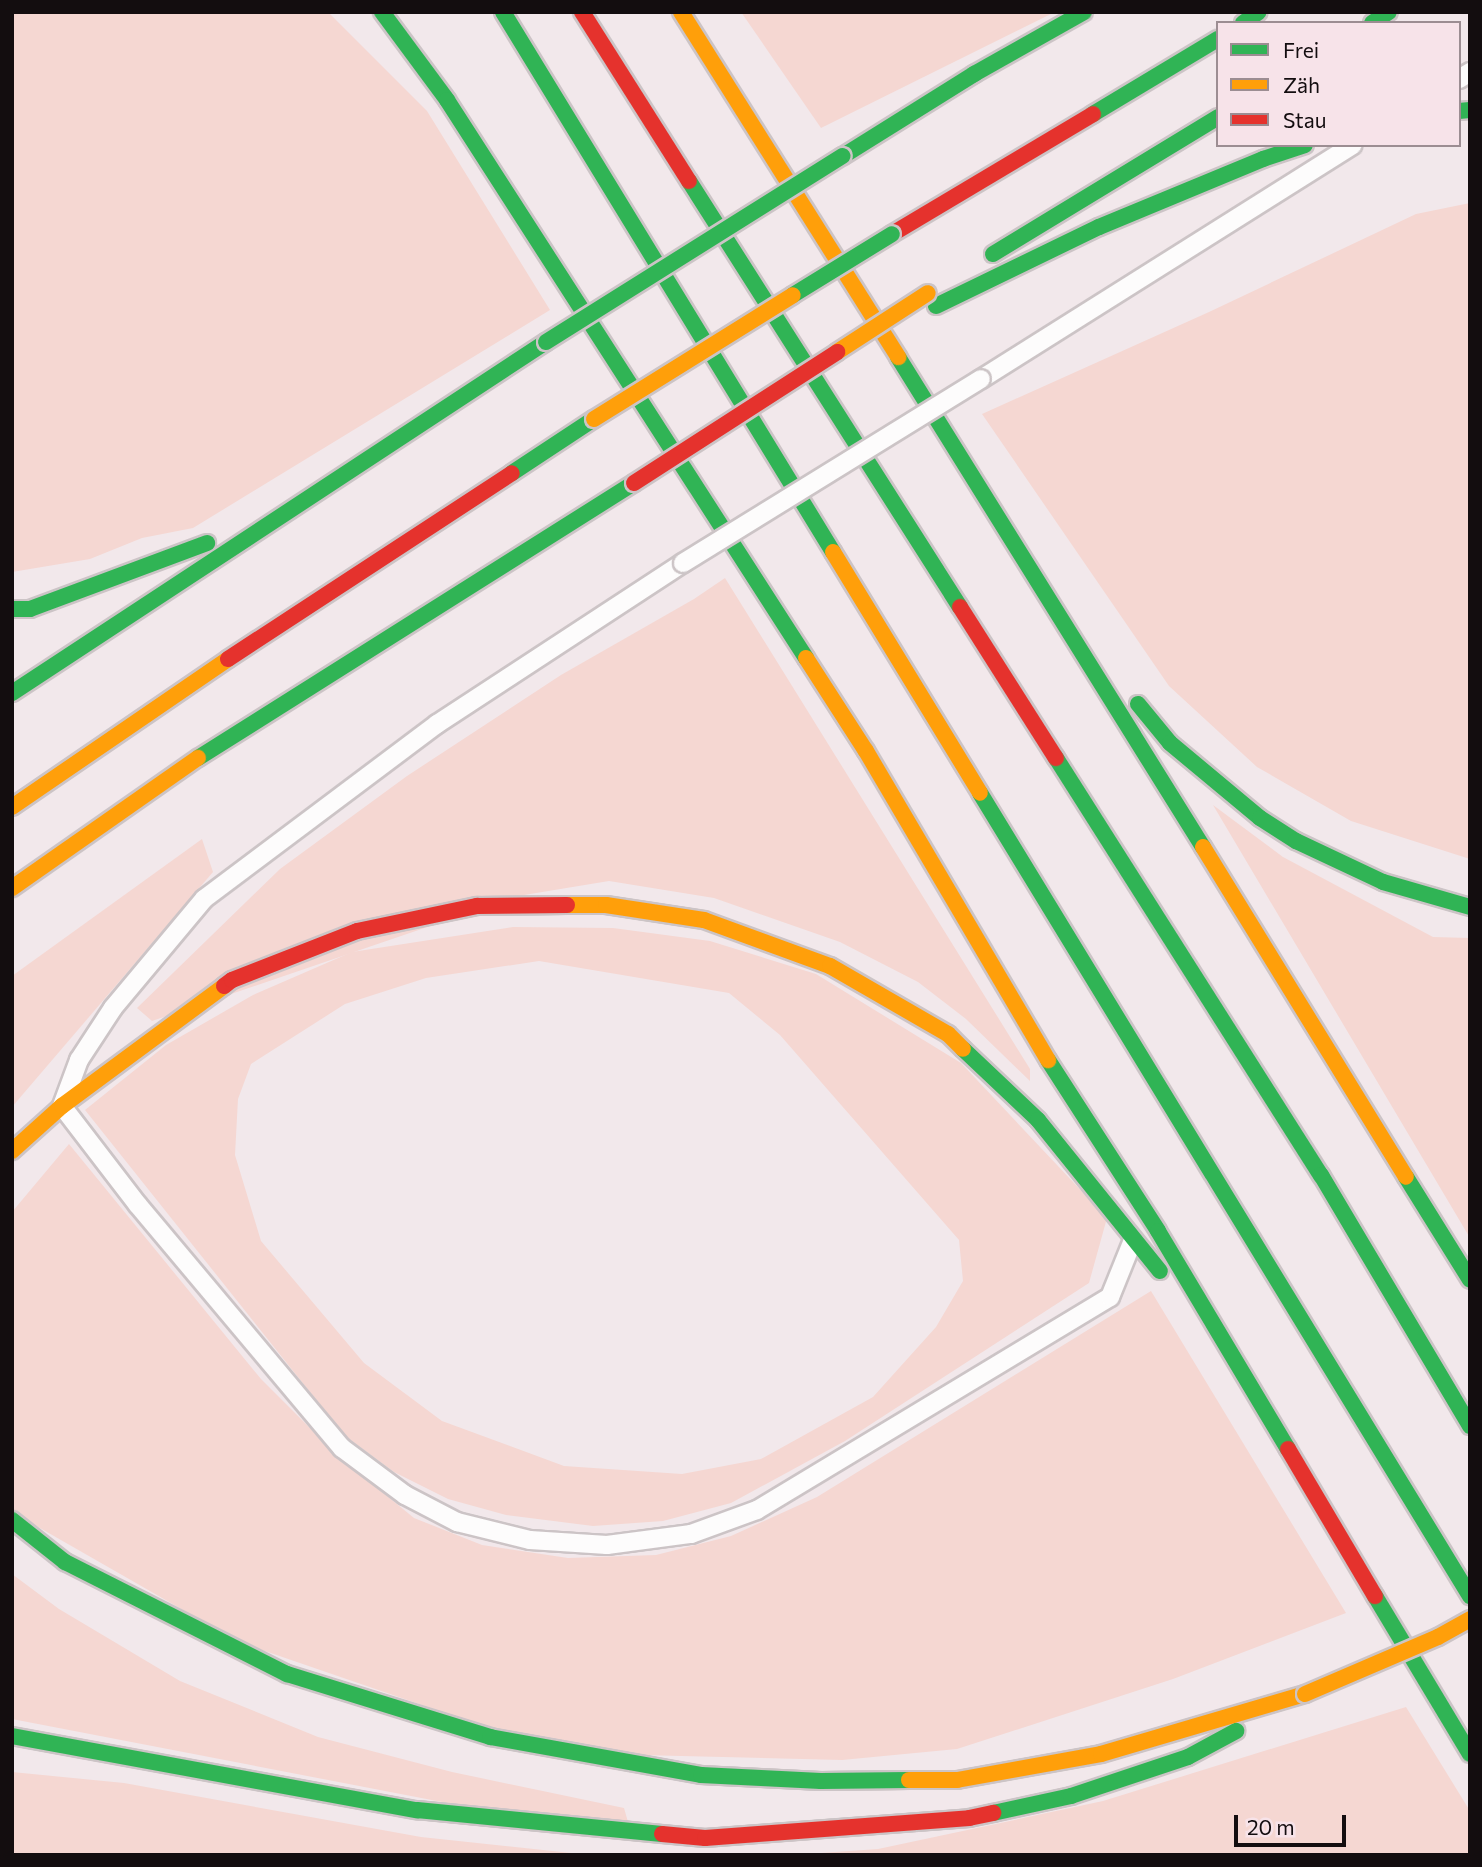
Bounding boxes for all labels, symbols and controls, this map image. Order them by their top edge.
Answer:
legend [1216,21,1461,147]
text: Frei [1283,37,1319,62]
text: Zäh [1283,72,1320,97]
text: Stau [1283,107,1326,132]
scale bar [1237,1800,1349,1844]
text: 20 m [1247,1814,1295,1839]

